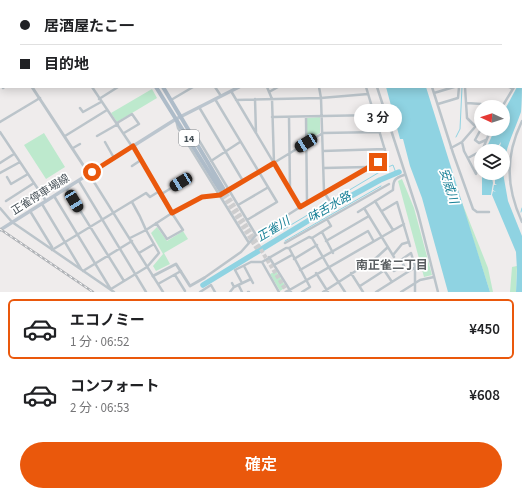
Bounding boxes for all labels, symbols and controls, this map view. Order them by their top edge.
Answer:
text: 居酒屋たこ一 [44,16,134,37]
text: 目的地 [44,54,89,75]
north arrow [474,100,510,136]
map controls [474,100,510,180]
callout: 3 分 [354,104,402,132]
text: 3 分 [367,109,389,127]
road number: 14 [179,130,199,146]
car [293,132,319,154]
button: layers [474,144,510,180]
route end [369,153,387,171]
route start [83,163,101,181]
water label: 安威川 [435,166,463,208]
street label: 正雀停車場線 [8,171,72,218]
car [168,171,194,193]
car [63,188,85,214]
water label: 味舌水路 [304,188,355,227]
water label: 正雀川 [253,212,295,246]
district label: 南正雀二丁目 [356,257,428,274]
text: エコノミー [70,310,145,331]
icon: car [22,311,58,347]
text: ¥450 [469,319,500,340]
text: 1 分 · 06:52 [70,333,130,351]
text: コンフォート [70,376,160,397]
icon: car [22,377,58,413]
text: ¥608 [469,385,500,406]
text: 2 分 · 06:53 [70,399,130,417]
button: 確定 [20,442,502,488]

